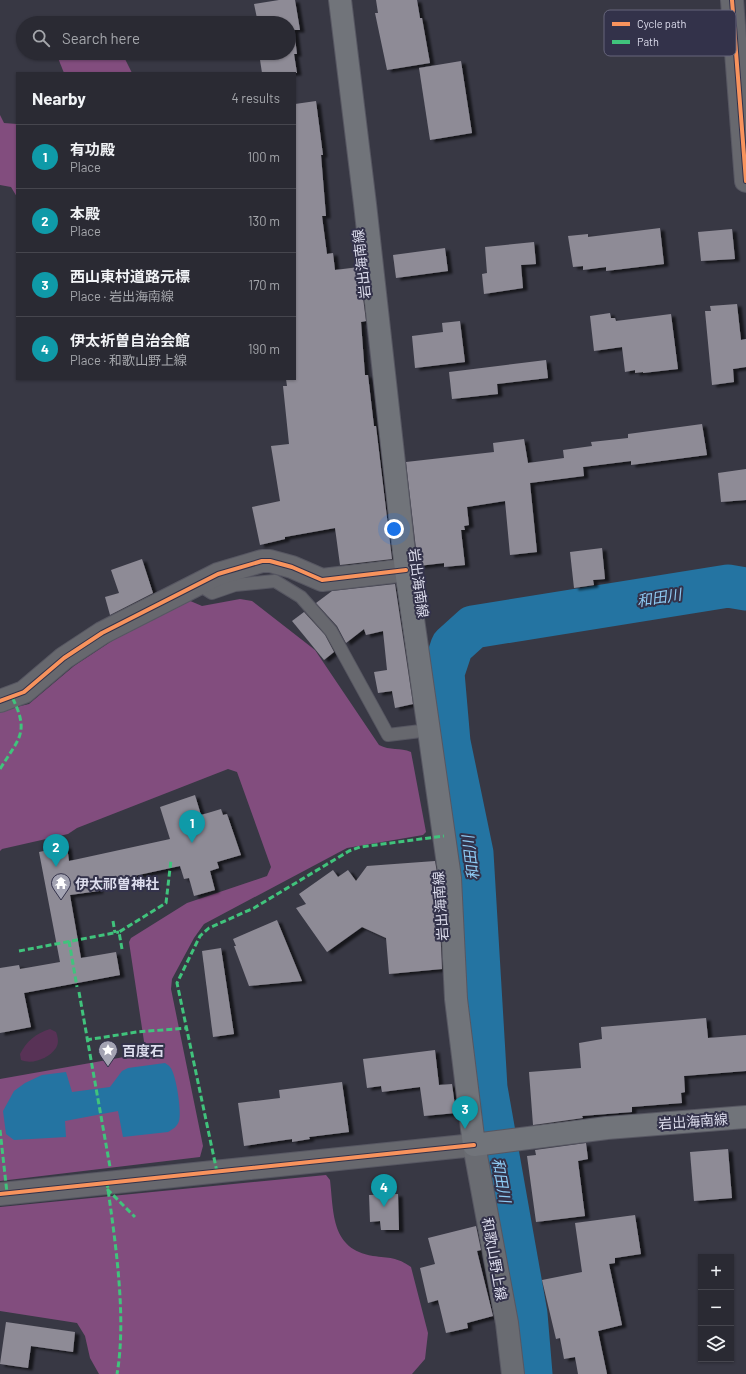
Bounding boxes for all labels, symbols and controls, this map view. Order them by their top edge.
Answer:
legend [604,10,736,56]
search box [16,16,296,60]
text: Cycle path [637,17,687,30]
icon: search [30,27,52,49]
text: Search here [62,29,140,47]
text: Path [637,35,659,48]
text: Nearby [32,88,86,108]
text: 4 results [232,90,280,106]
text: 有功殿 [70,140,115,158]
text: 1 [43,149,47,165]
text: 100 m [247,149,280,165]
text: Place [70,159,101,175]
text: 本殿 [70,204,100,222]
text: 2 [41,213,49,229]
text: 130 m [248,213,280,229]
text: Place [70,223,101,239]
street label: 岩出海南線 [349,228,373,300]
text: 西山東村道路元標 [70,267,190,285]
text: 3 [41,277,49,293]
text: 170 m [249,277,280,293]
text: Place · 岩出海南線 [70,288,174,304]
text: 伊太祈曽自治会館 [70,331,190,349]
text: 4 [41,341,49,357]
text: 190 m [248,341,280,357]
text: Place · 和歌山野上線 [70,352,187,368]
your location [384,519,404,539]
street label: 岩出海南線 [406,547,432,619]
water label: 和田川 [635,584,685,609]
pin: 1 [179,810,205,843]
water label: 和田川 [458,833,482,881]
pin: 2 [43,834,69,867]
street label: 岩出海南線 [429,870,451,942]
temple icon: 伊太祁曽神社 [50,872,72,900]
place label: 伊太祁曽神社 [75,875,159,892]
place icon: 百度石 [97,1039,119,1067]
place label: 百度石 [122,1042,164,1059]
pin: 3 [452,1096,478,1129]
street label: 岩出海南線 [657,1110,729,1132]
water label: 和田川 [489,1156,515,1206]
pin: 4 [371,1174,397,1207]
street label: 和歌山野上線 [479,1216,511,1302]
map controls [698,1254,734,1362]
button: + [698,1254,734,1290]
button: − [698,1290,734,1326]
button: layers [698,1326,734,1362]

